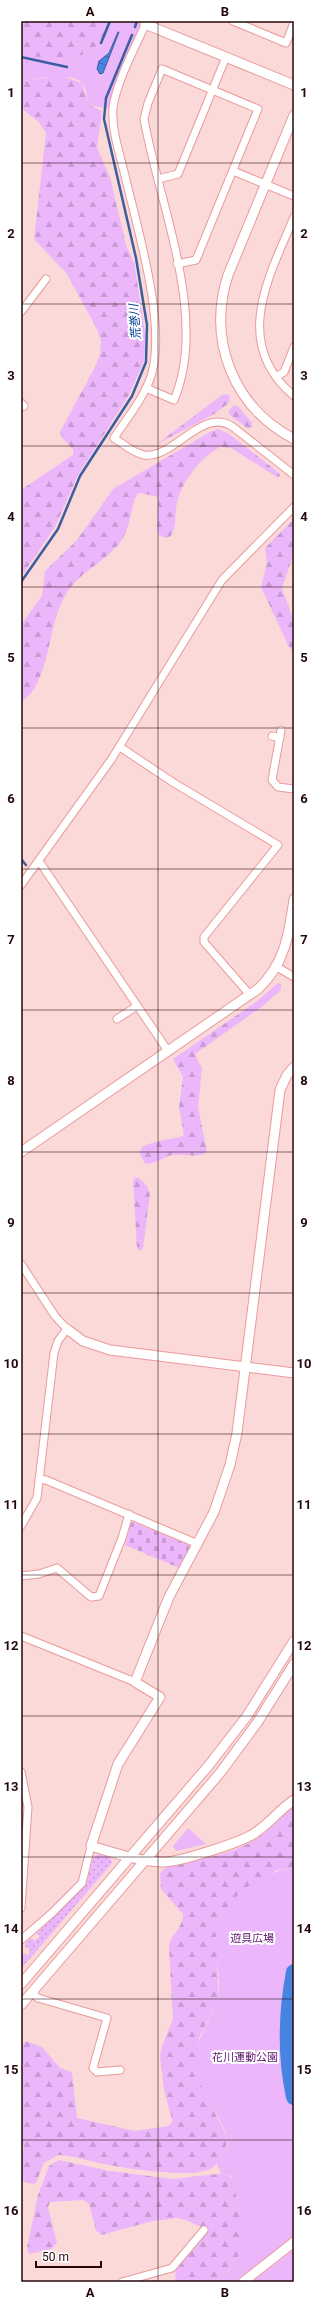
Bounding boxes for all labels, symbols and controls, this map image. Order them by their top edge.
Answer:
text: A [86,4,95,19]
text: B [221,4,229,19]
text: 1 [7,85,15,100]
text: 1 [300,85,308,100]
text: 2 [7,226,15,241]
text: 2 [300,226,308,241]
water label: 荒巻川 [126,301,144,341]
text: 3 [7,368,15,383]
text: 3 [300,368,308,383]
text: 4 [7,509,15,524]
text: 4 [300,509,308,524]
text: 5 [7,650,15,665]
text: 5 [300,650,308,665]
text: 6 [7,791,15,806]
text: 6 [300,791,308,806]
text: 7 [7,932,15,947]
text: 7 [300,932,308,947]
text: 8 [7,1073,15,1088]
text: 8 [300,1073,308,1088]
text: 9 [7,1215,15,1230]
text: 9 [300,1215,308,1230]
text: 10 [4,1356,18,1371]
text: 10 [297,1356,311,1371]
text: 11 [4,1497,18,1512]
text: 11 [297,1497,311,1512]
text: 12 [4,1638,18,1653]
text: 12 [297,1638,311,1653]
text: 13 [4,1779,18,1794]
text: 13 [297,1779,311,1794]
text: 14 [4,1921,19,1936]
text: 14 [297,1921,312,1936]
park label: 遊具広場 [230,1932,274,1945]
park label: 花川運動公園 [212,2051,278,2064]
text: 15 [4,2062,18,2077]
text: 15 [297,2062,311,2077]
text: 16 [4,2203,19,2218]
text: 16 [297,2203,312,2218]
scale bar [36,2243,101,2269]
text: 50 m [42,2250,69,2264]
text: A [86,2285,95,2300]
text: B [221,2285,229,2300]

